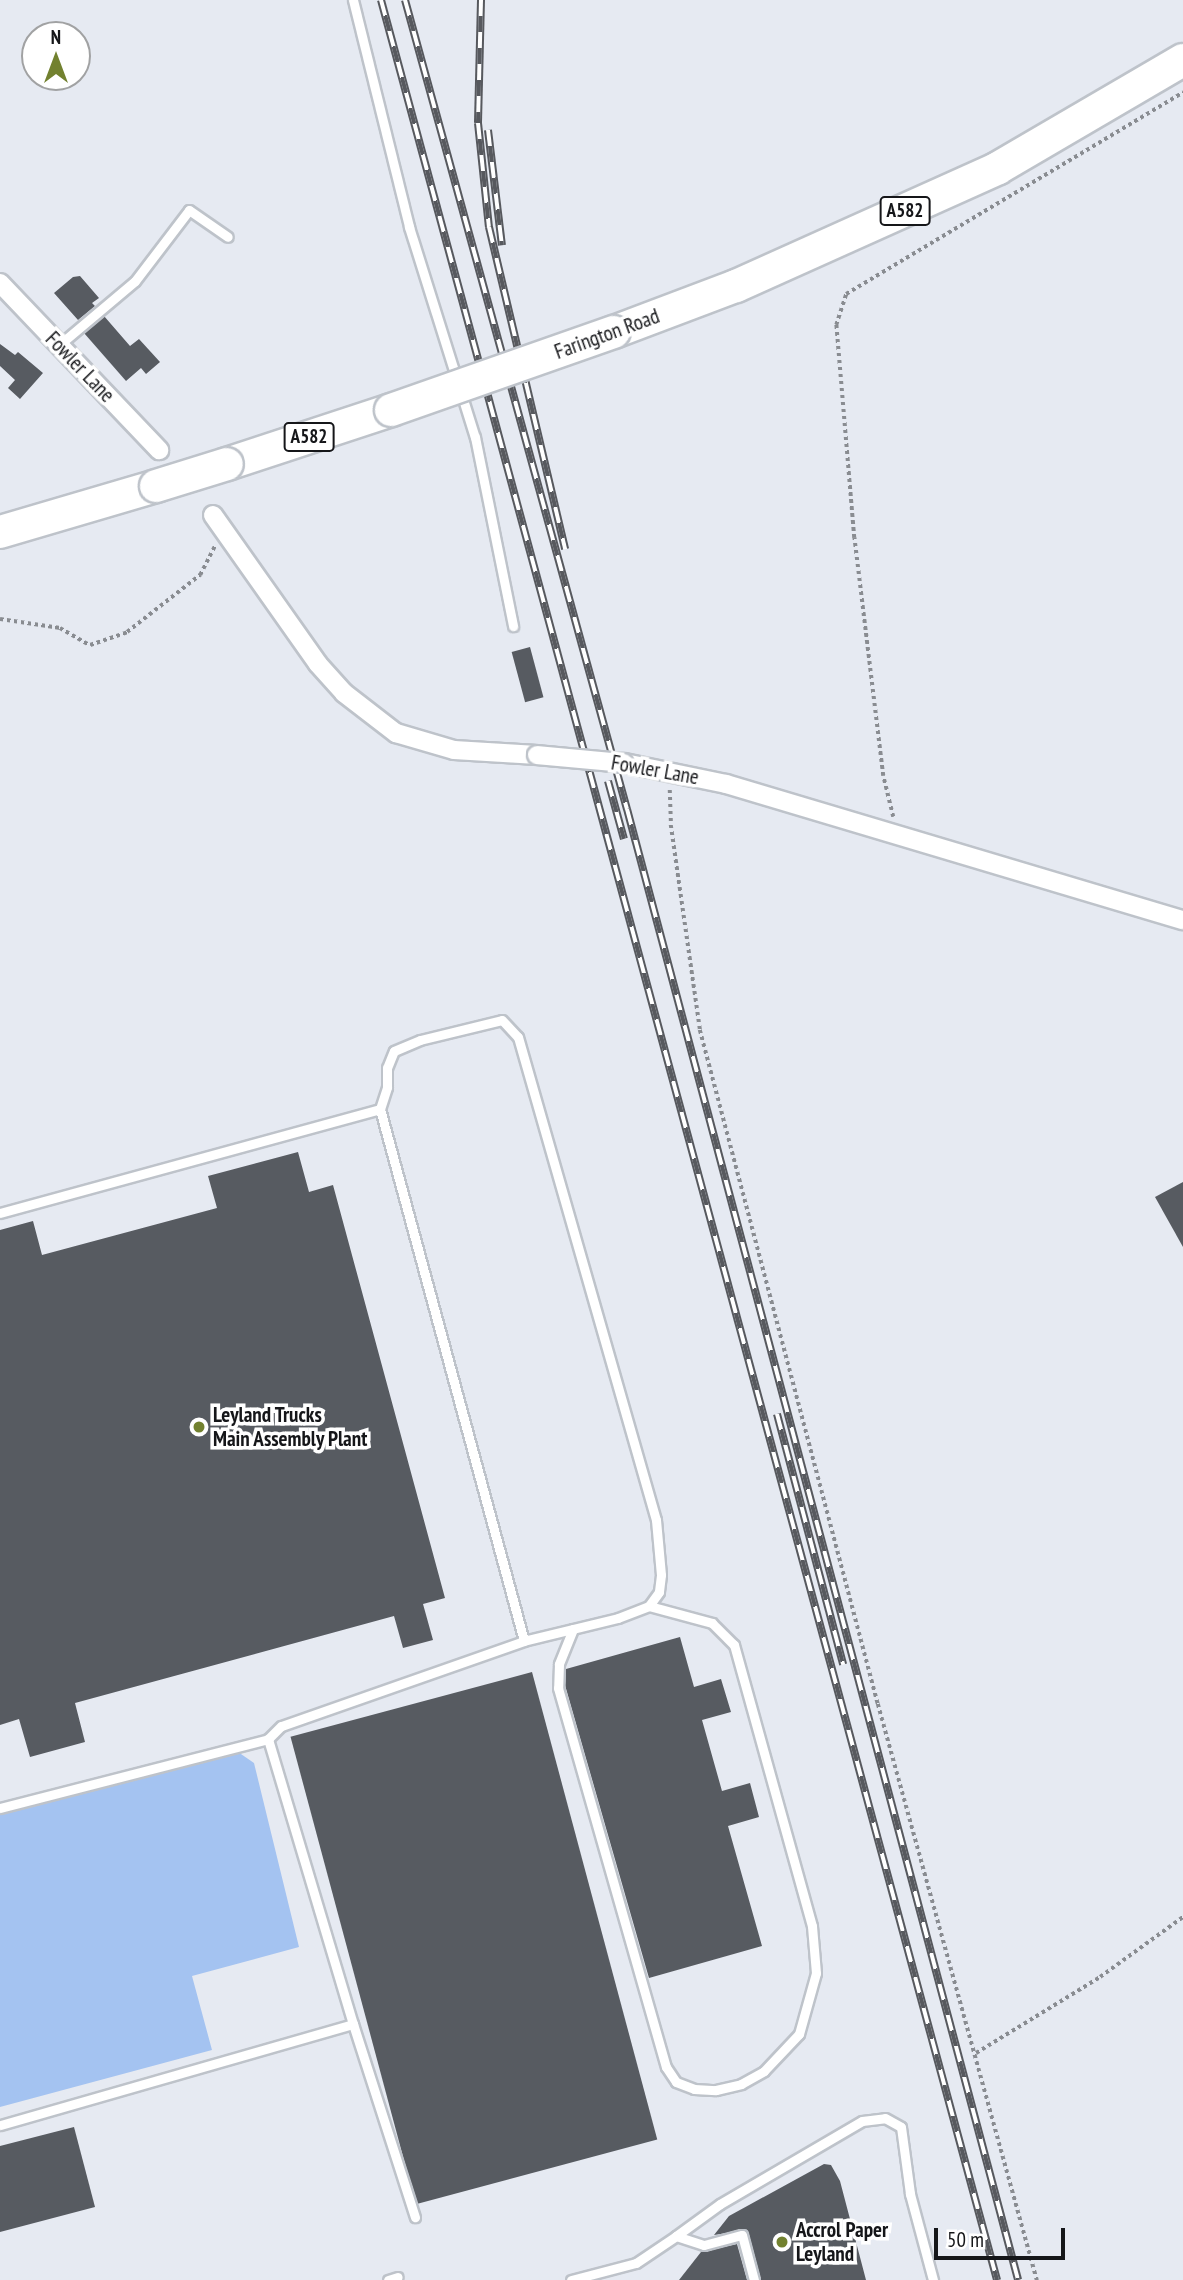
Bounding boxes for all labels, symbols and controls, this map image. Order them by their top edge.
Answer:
north arrow [21,21,91,91]
text: N [51,25,61,49]
road number: A582 [879,196,931,226]
street label: Farington Road [551,303,663,365]
street label: Fowler Lane [40,326,120,408]
road number: A582 [283,422,335,452]
street label: Fowler Lane [609,750,701,790]
place label: Leyland Trucks Main Assembly Plant [213,1402,369,1452]
marker: Leyland Trucks Main Assembly Plant [191,1419,207,1435]
scale bar [938,2214,1069,2258]
place label: Accrol Paper Leyland [796,2217,888,2267]
text: 50 m [947,2226,984,2253]
marker: Accrol Paper Leyland [774,2234,790,2250]

